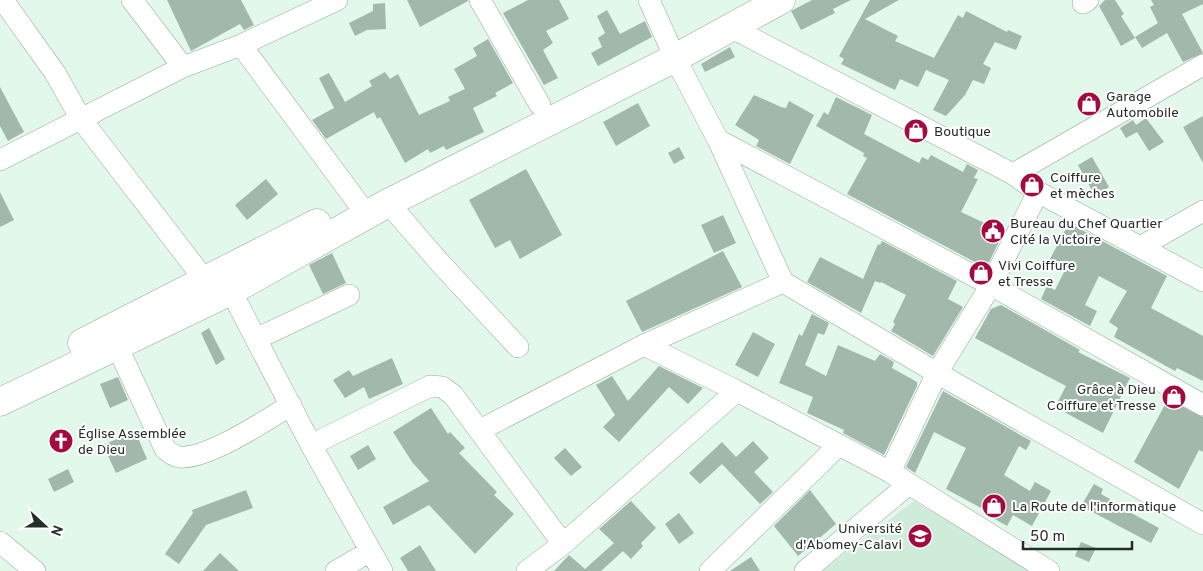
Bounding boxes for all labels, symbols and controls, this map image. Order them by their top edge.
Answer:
place label: Garage Automobile [1106,89,1179,122]
shop icon: Garage Automobile [1076,91,1102,117]
shop icon: Boutique [903,118,929,144]
place label: Boutique [934,124,991,141]
place label: Coiffure et mèches [1050,170,1115,203]
shop icon: Coiffure et mèches [1019,172,1045,198]
place label: Bureau du Chef Quartier Cité la Victoire [1010,216,1163,249]
public building icon: Bureau du Chef Quartier Cité la Victoire [980,218,1006,244]
place label: Vivi Coiffure et Tresse [998,258,1075,291]
shop icon: Vivi Coiffure et Tresse [968,260,994,286]
place label: Grâce à Dieu Coiffure et Tresse [1047,382,1156,415]
shop icon: Grâce à Dieu Coiffure et Tresse [1161,384,1187,410]
place label: Église Assemblée de Dieu [78,425,186,459]
church icon: Église Assemblée de Dieu [48,428,74,454]
shop icon: La Route de l'informatique [981,493,1007,519]
place label: La Route de l'informatique [1012,499,1176,516]
north arrow [20,501,70,551]
scale bar [1023,518,1132,550]
place label: Université d'Abomey-Calavi [795,521,902,554]
text: N [46,522,65,538]
school or university icon: Université d'Abomey-Calavi [907,523,933,549]
text: 50 m [1030,528,1065,547]

